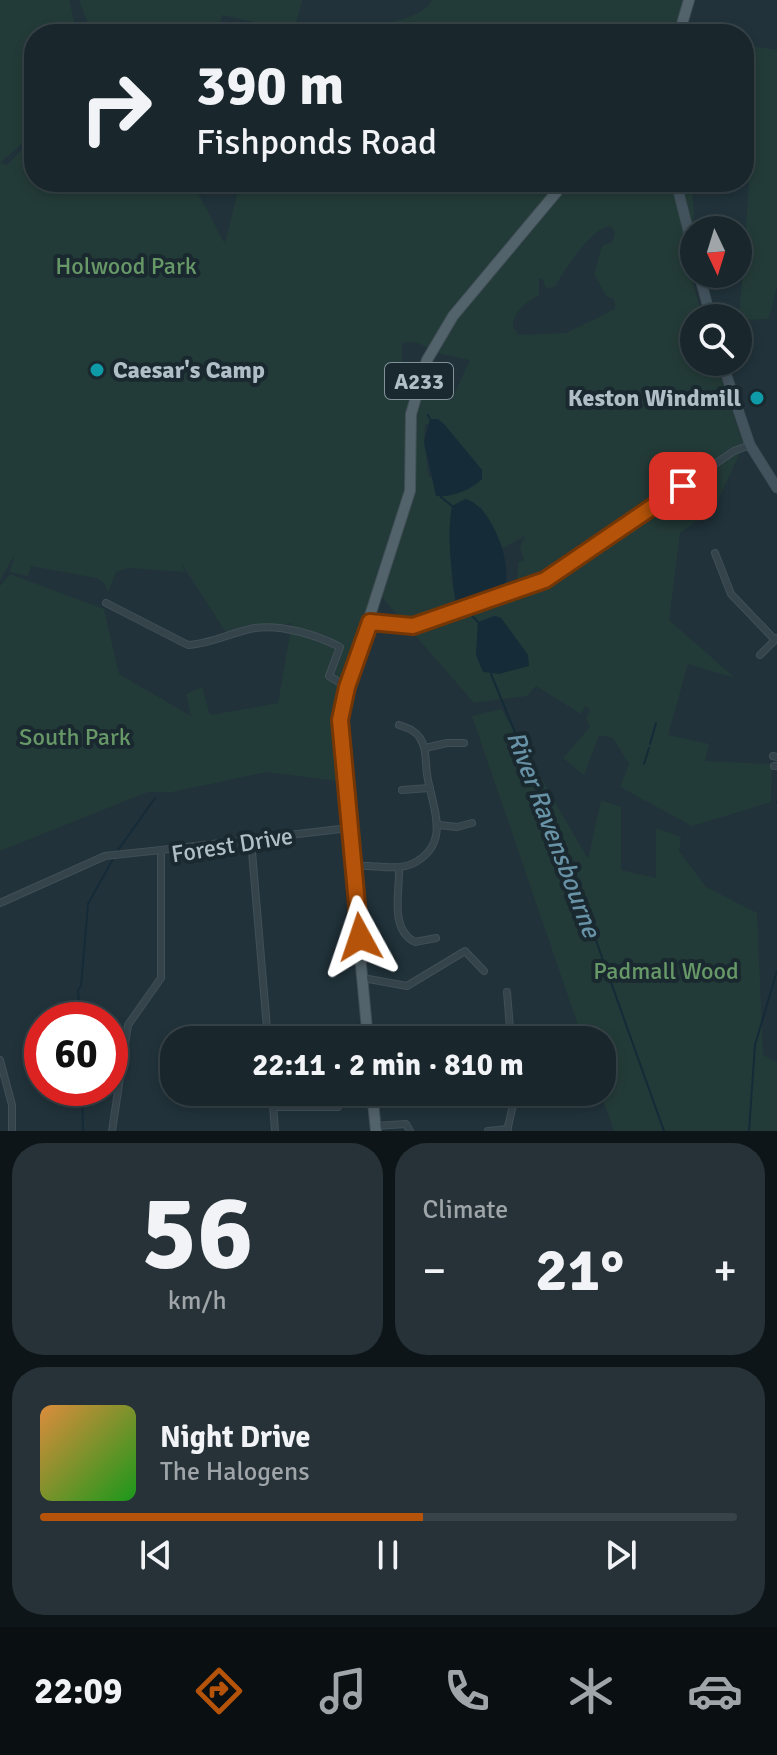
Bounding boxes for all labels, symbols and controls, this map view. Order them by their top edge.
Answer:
text: 390 m [196,51,344,120]
icon: right [64,56,168,160]
text: Fishponds Road [196,120,437,165]
north arrow [680,216,752,288]
map controls [680,216,752,376]
park label: Holwood Park [55,251,197,281]
button: search [680,304,752,376]
place label: Caesar's Camp [113,355,265,385]
marker: Caesar's Camp [88,361,106,379]
road number: A233 [385,363,453,399]
place label: Keston Windmill [568,383,741,413]
marker: Keston Windmill [748,389,766,407]
pin [649,452,717,520]
icon: arrive [661,464,705,508]
park label: South Park [19,722,131,752]
water label: River Ravensbourne [499,727,608,944]
street label: Forest Drive [169,821,295,869]
position arrow [318,895,402,979]
park label: Padmall Wood [593,956,739,986]
speed limit sign: 60 [24,1002,128,1106]
text: 22:11 · 2 min · 810 m [252,1047,524,1084]
text: 56 [141,1169,253,1297]
text: Climate [423,1194,508,1226]
text: 21° [535,1234,624,1308]
text: − [423,1244,446,1298]
text: + [713,1244,737,1298]
text: km/h [168,1285,227,1317]
text: Night Drive [160,1419,310,1456]
text: The Halogens [160,1456,310,1488]
icon: previous [134,1533,178,1577]
icon: pause [366,1533,410,1577]
icon: next [599,1533,643,1577]
icon: directions [191,1663,247,1719]
icon: music [315,1663,371,1719]
icon: phone [439,1663,495,1719]
icon: climate [563,1663,619,1719]
icon: car [687,1663,743,1719]
text: 22:09 [34,1669,122,1714]

